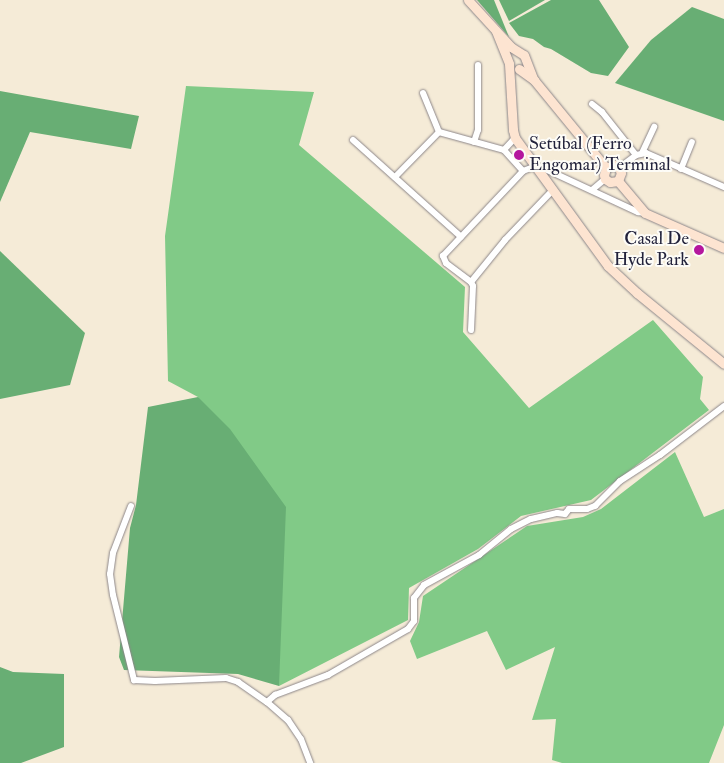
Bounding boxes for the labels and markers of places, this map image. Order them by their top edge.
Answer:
place label: Setúbal (Ferro Engomar) Terminal [529,134,671,176]
marker: Setúbal (Ferro Engomar) Terminal [513,149,525,161]
place label: Casal De Hyde Park [614,229,689,272]
marker: Casal De Hyde Park [693,244,705,256]

